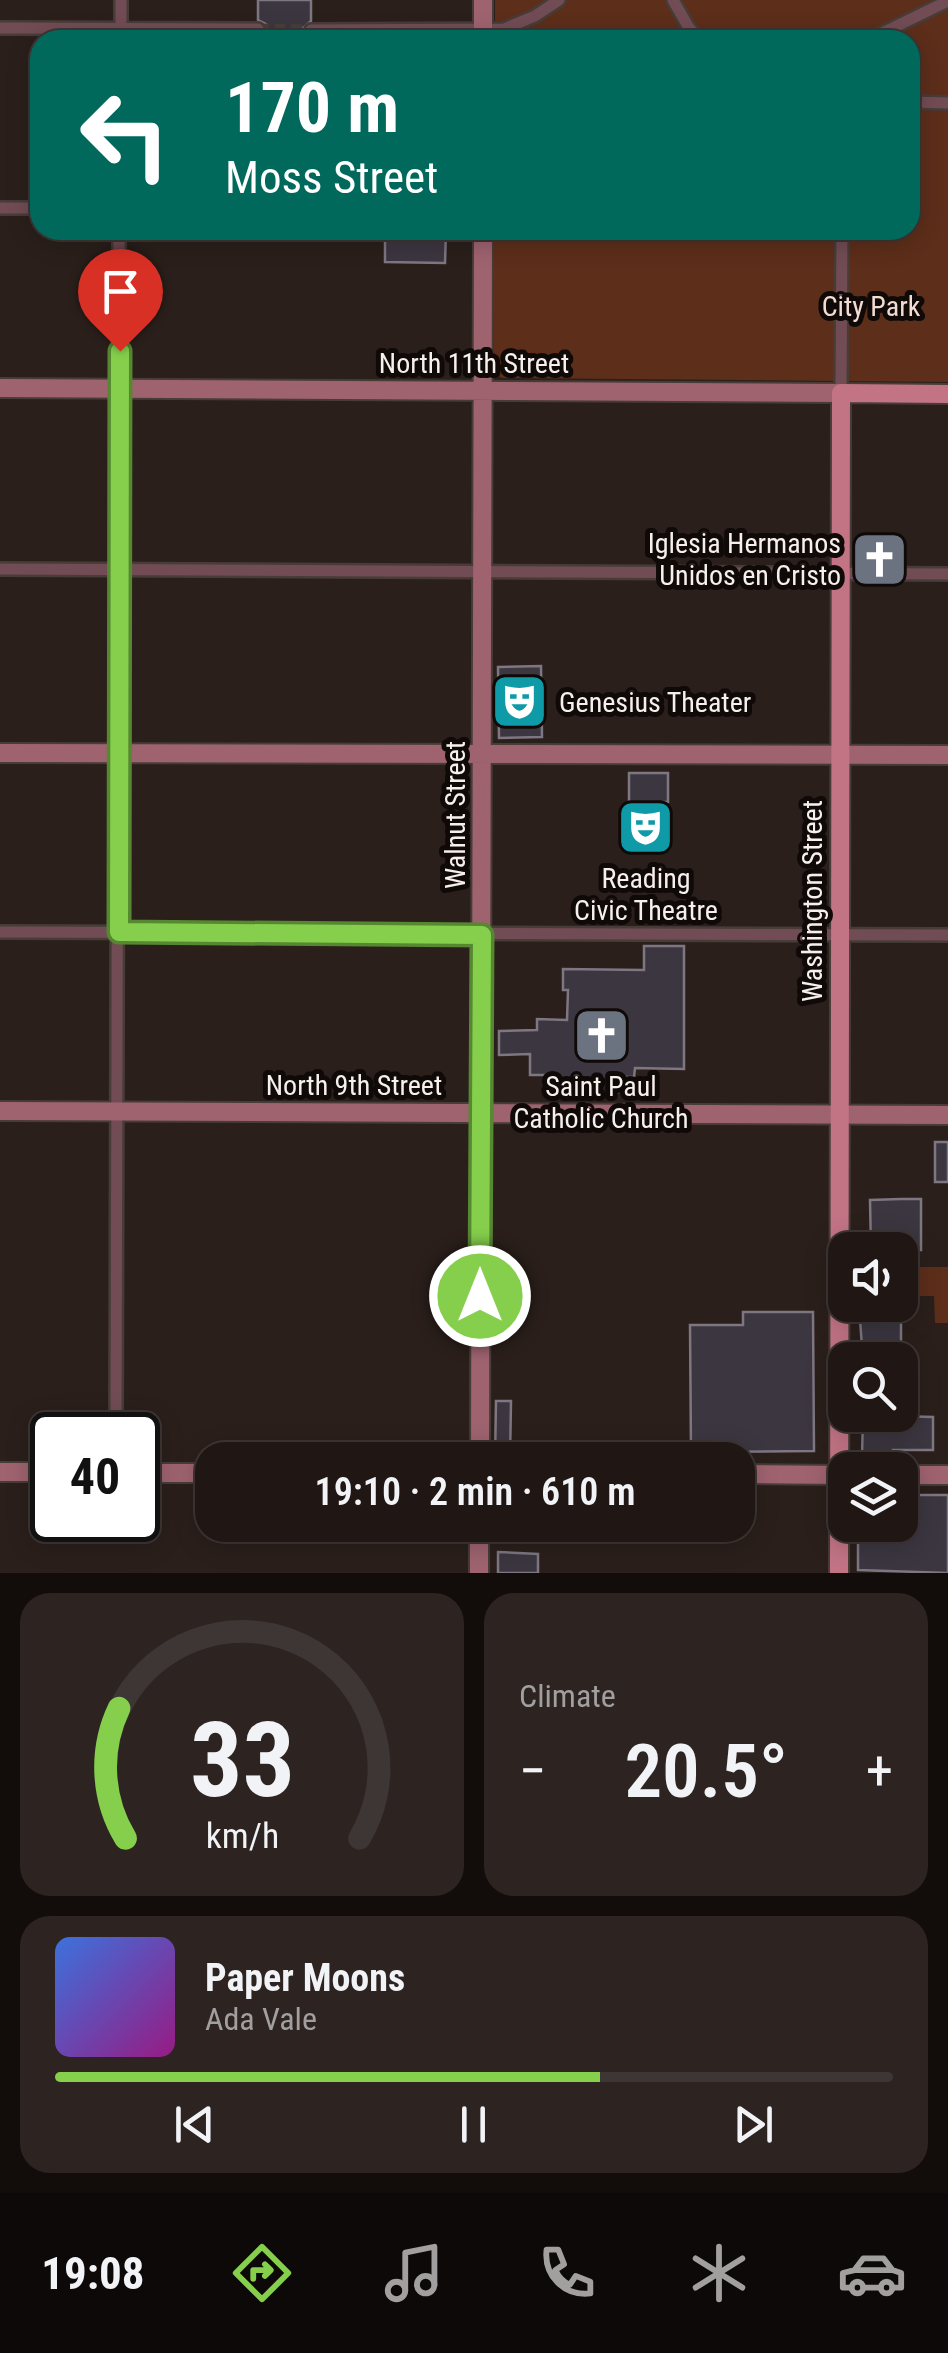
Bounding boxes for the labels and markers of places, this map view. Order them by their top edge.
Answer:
pin [78,249,163,352]
place label: Iglesia Hermanos Unidos en Cristo [648,527,841,592]
church icon: Iglesia Hermanos Unidos en Cristo [850,529,910,589]
theatre icon: Genesius Theater [490,672,550,732]
place label: Genesius Theater [559,686,751,719]
theatre icon: Reading Civic Theatre [616,797,676,857]
place label: Reading Civic Theatre [574,862,718,927]
church icon: Saint Paul Catholic Church [571,1005,631,1065]
place label: Saint Paul Catholic Church [513,1070,689,1135]

